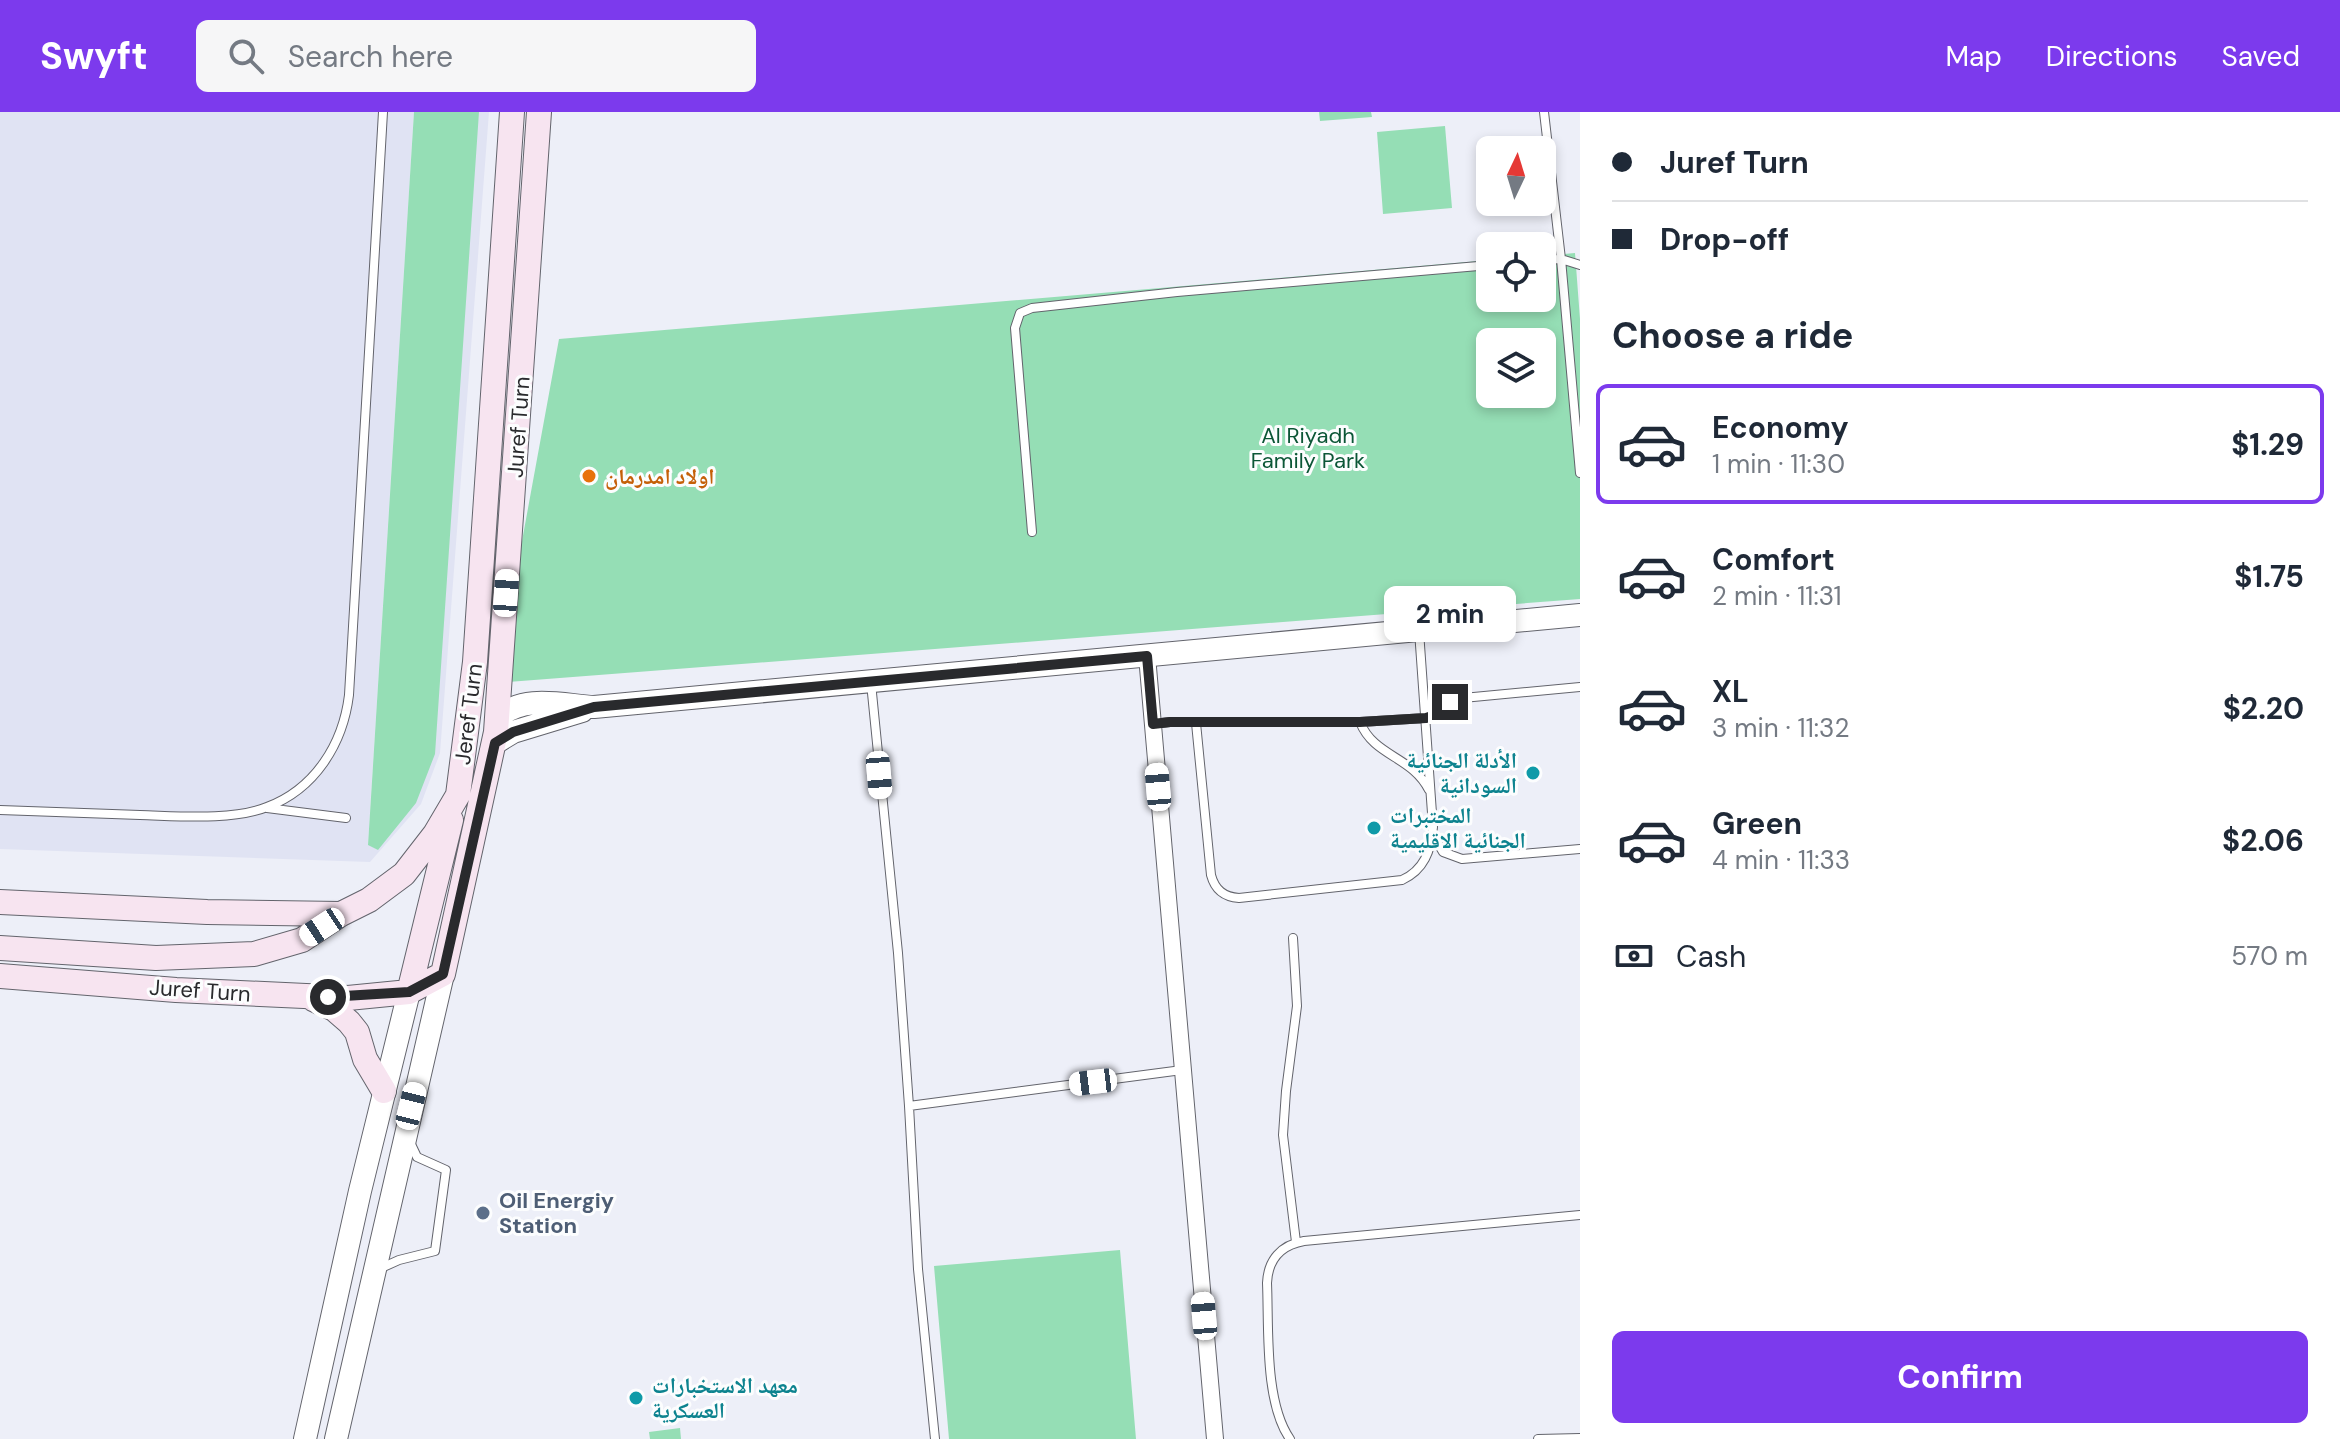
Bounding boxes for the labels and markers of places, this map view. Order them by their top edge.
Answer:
place label: اولاد امدرمان [605,462,715,491]
marker: اولاد امدرمان [580,467,598,485]
place label: الأدلة الجنائية السودانية [1407,746,1517,800]
marker: الأدلة الجنائية السودانية [1524,764,1542,782]
place label: المختبرات الجنائية الاقليمية [1390,801,1526,855]
marker: المختبرات الجنائية الاقليمية [1365,819,1383,837]
place label: Oil Energiy Station [499,1186,614,1240]
marker: Oil Energiy Station [474,1204,492,1222]
place label: معهد الاستخبارات العسكرية [652,1371,798,1425]
marker: معهد الاستخبارات العسكرية [627,1389,645,1407]

